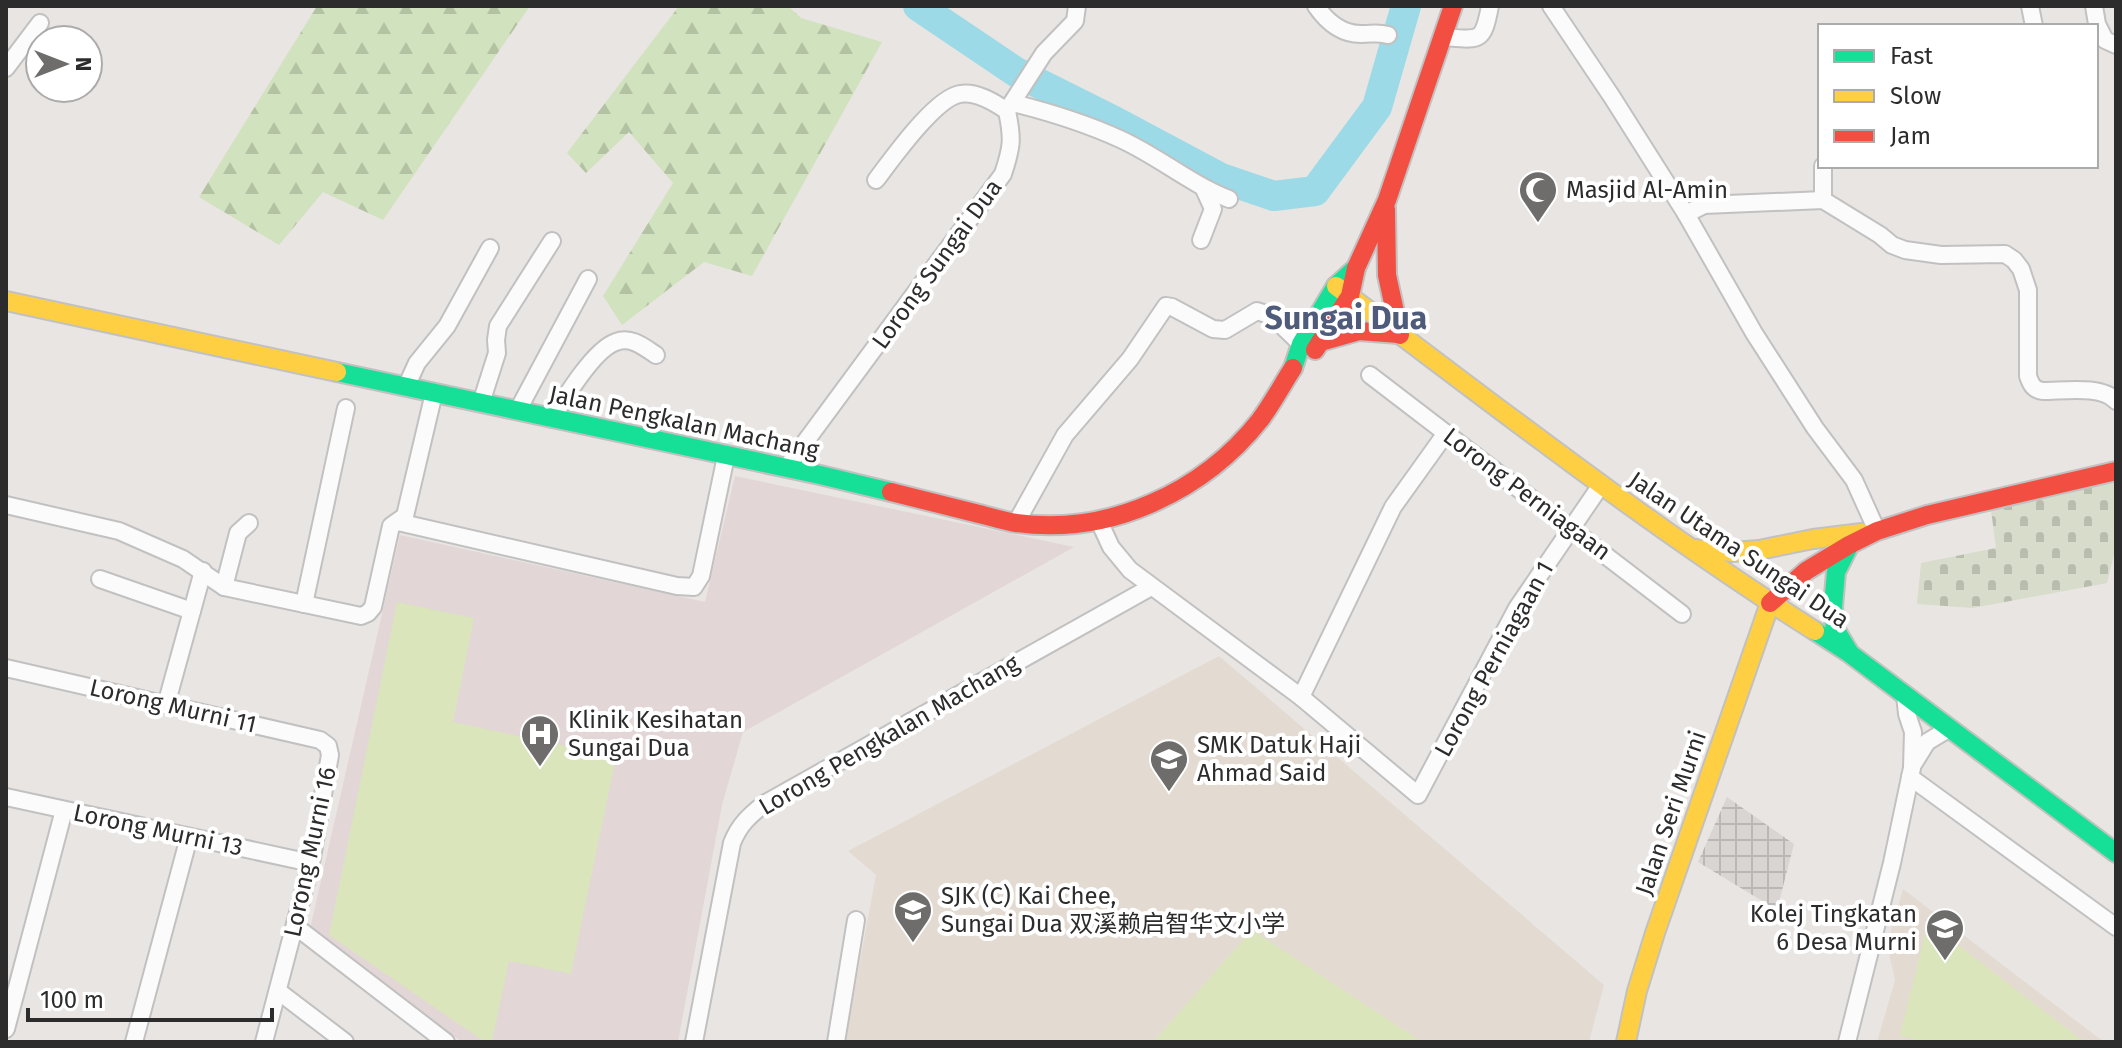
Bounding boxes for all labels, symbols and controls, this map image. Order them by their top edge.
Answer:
north arrow [24,24,104,104]
legend [1818,24,2098,168]
text: Fast [1890,42,1933,70]
text: N [70,57,97,71]
text: Slow [1890,82,1941,110]
text: Jam [1890,122,1931,150]
mosque icon: Masjid Al-Amin [1517,169,1559,224]
street label: Lorong Sungai Dua [866,174,1008,354]
place label: Masjid Al-Amin [1566,176,1728,204]
district label: Sungai Dua [1265,299,1427,337]
street label: Jalan Pengkalan Machang [546,380,822,464]
street label: Lorong Perniagaan [1438,422,1616,566]
street label: Jalan Utama Sungai Dua [1623,466,1855,634]
street label: Lorong Perniagaan 1 [1429,556,1559,762]
street label: Lorong Pengkalan Machang [754,649,1024,821]
street label: Lorong Murni 11 [87,673,259,739]
place label: Klinik Kesihatan Sungai Dua [568,706,743,762]
hospital icon: Klinik Kesihatan Sungai Dua [519,713,561,768]
street label: Jalan Seri Murni [1630,727,1712,899]
place label: SMK Datuk Haji Ahmad Said [1197,731,1361,787]
school or university icon: SMK Datuk Haji Ahmad Said [1148,738,1190,793]
street label: Lorong Murni 16 [278,764,342,940]
street label: Lorong Murni 13 [71,798,245,862]
place label: SJK (C) Kai Chee, Sungai Dua 双溪赖启智华文小学 [941,882,1285,938]
school or university icon: SJK (C) Kai Chee, Sungai Dua 双溪赖启智华文小学 [892,889,934,944]
place label: Kolej Tingkatan 6 Desa Murni [1750,900,1917,956]
school or university icon: Kolej Tingkatan 6 Desa Murni [1924,907,1966,962]
scale bar [28,972,272,1022]
text: 100 m [40,986,104,1014]

